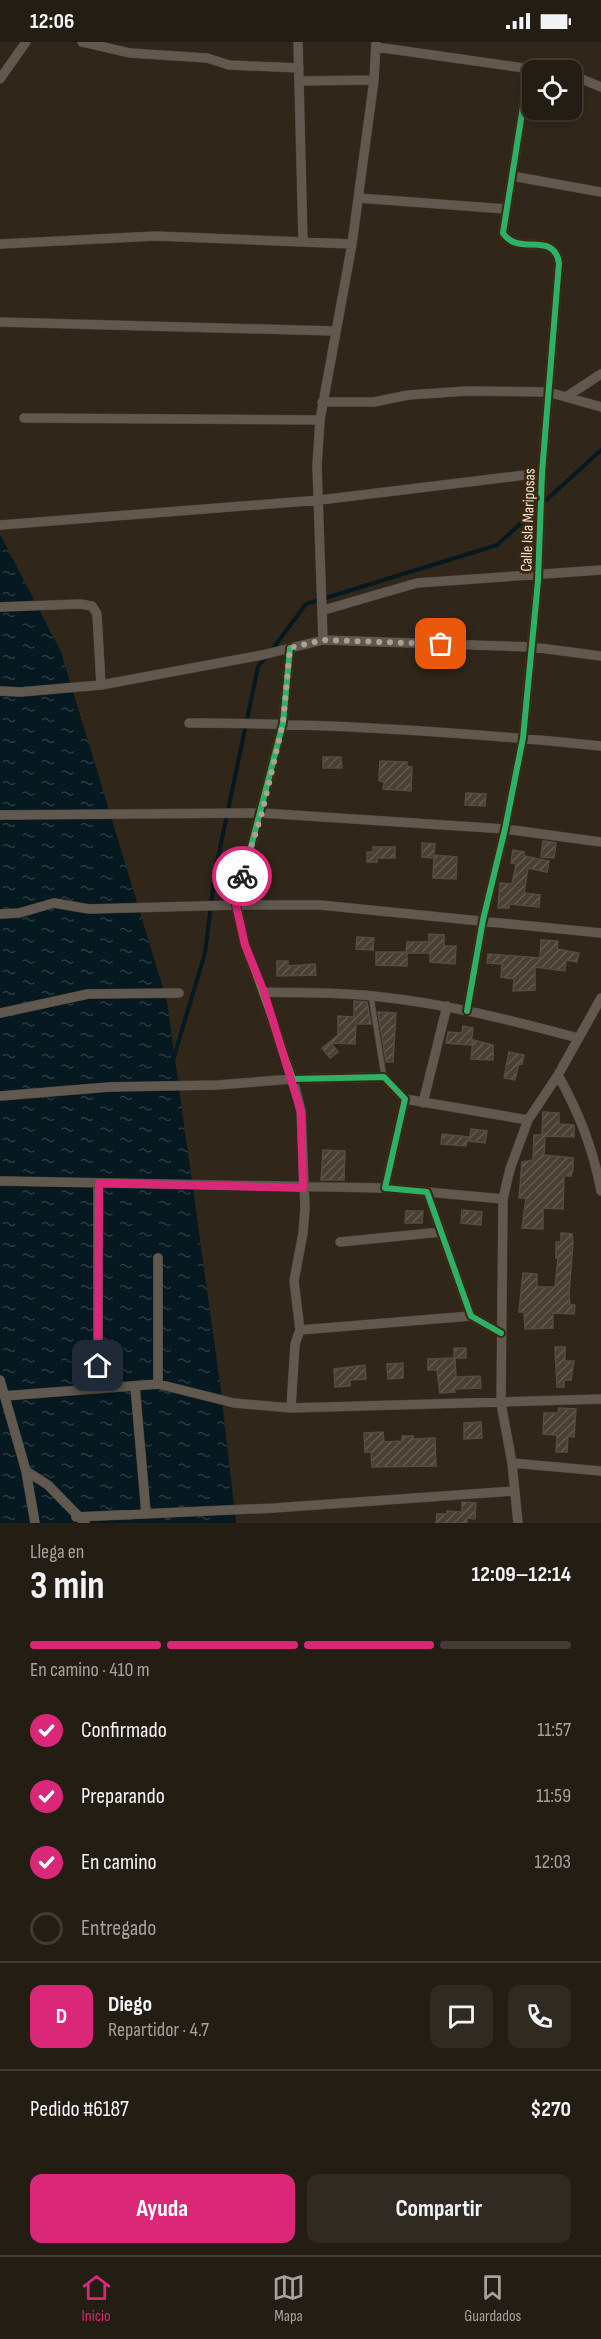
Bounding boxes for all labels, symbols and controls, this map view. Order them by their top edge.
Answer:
text: 12:06 [30,8,74,35]
map controls [522,60,582,120]
button: locate [522,60,582,120]
street label: Calle Isla Mariposas [517,468,540,572]
pin [415,618,466,669]
icon: bag [424,627,457,660]
courier [212,846,272,906]
icon: bike [226,860,259,893]
pin [72,1340,123,1391]
icon: home [81,1349,114,1382]
text: Llega en [30,1540,84,1564]
text: 12:09–12:14 [471,1561,571,1588]
text: 3 min [30,1563,105,1610]
text: En camino · 410 m [30,1658,150,1682]
icon: check [30,1714,63,1747]
text: Confirmado [81,1717,167,1744]
text: 11:57 [537,1718,571,1742]
icon: check [30,1780,63,1813]
text: Preparando [81,1783,165,1810]
text: 11:59 [536,1784,571,1808]
icon: check [30,1846,63,1879]
text: En camino [81,1849,157,1876]
text: 12:03 [534,1850,571,1874]
text: Entregado [81,1915,156,1942]
button: chat [430,1985,493,2048]
button: phone [508,1985,571,2048]
text: Diego [108,1991,152,2018]
text: D [56,2003,67,2030]
text: Repartidor · 4.7 [108,2018,209,2042]
text: Pedido #6187 [30,2096,129,2123]
text: $270 [530,2096,571,2123]
button: Ayuda [30,2174,295,2243]
button: Compartir [307,2174,571,2243]
tab: Inicio [80,2271,113,2326]
tab: Mapa [272,2271,305,2326]
tab: Guardados [464,2271,521,2326]

